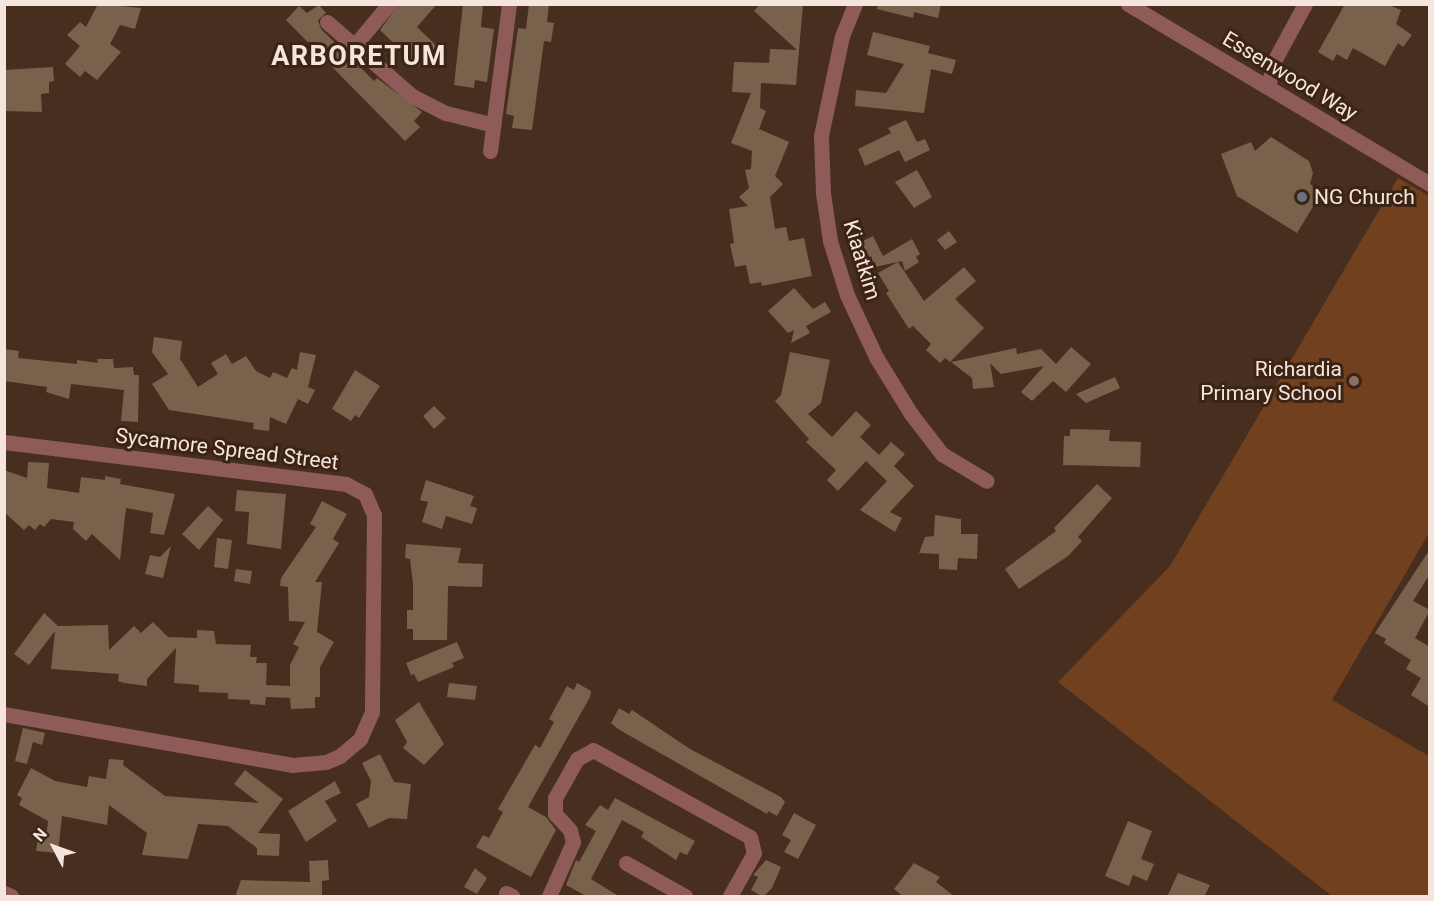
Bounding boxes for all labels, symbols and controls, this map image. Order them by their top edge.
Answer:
street label: Essenwood Way [1218,26,1362,126]
district label: ARBORETUM [271,41,447,73]
place label: NG Church [1314,184,1415,210]
marker: NG Church [1295,190,1309,204]
street label: Kiaatkim [838,217,886,303]
place label: Richardia Primary School [1200,356,1342,406]
marker: Richardia Primary School [1347,374,1361,388]
street label: Sycamore Spread Street [114,423,340,475]
north arrow [24,817,84,877]
text: N [29,824,51,845]

